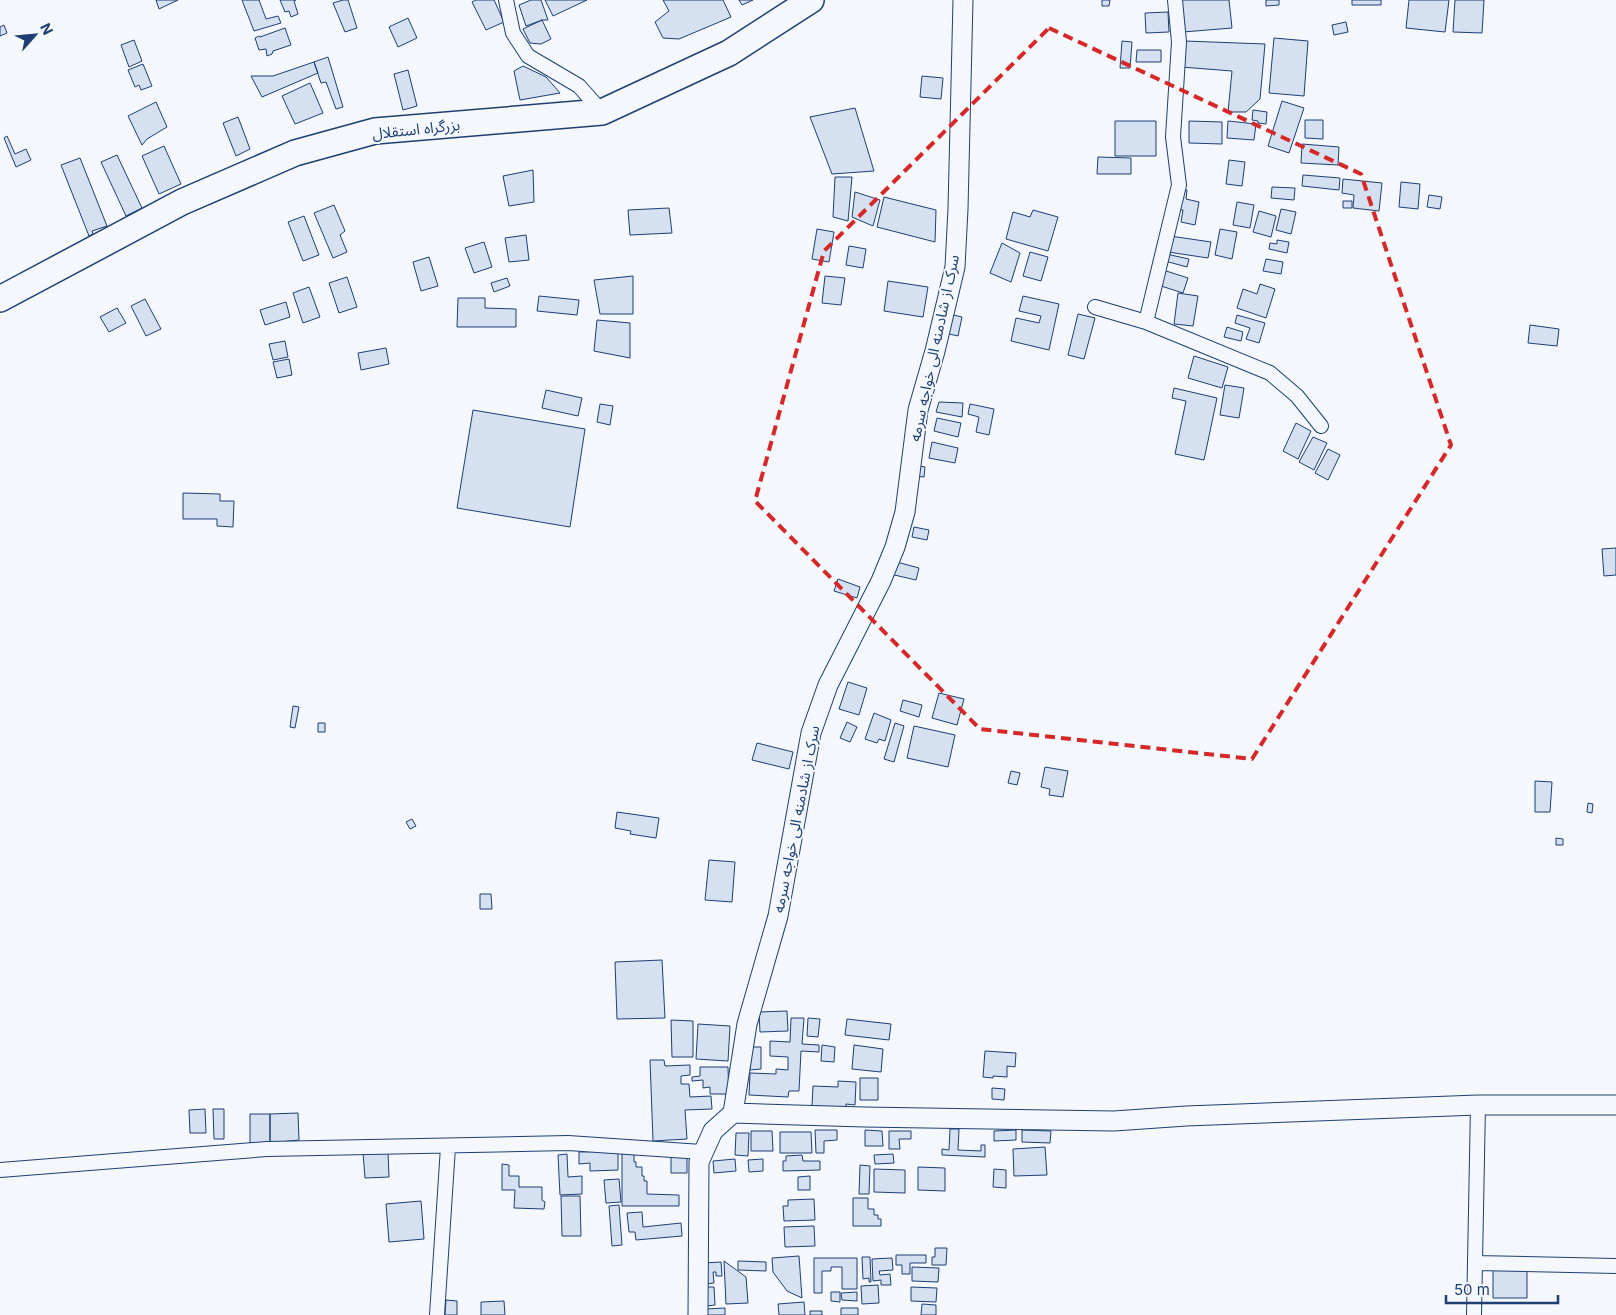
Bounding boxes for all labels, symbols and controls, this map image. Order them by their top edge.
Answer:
north arrow [10,10,60,60]
text: N [37,20,57,37]
street label: بزرگراه استقلال [371,115,461,143]
street label: سرک از شادمنه الی خواجه سرمه [905,253,963,443]
street label: سرک از شادمنه الی خواجه سرمه [769,724,824,914]
scale bar [1446,1272,1558,1304]
text: 50 m [1454,1280,1490,1299]

